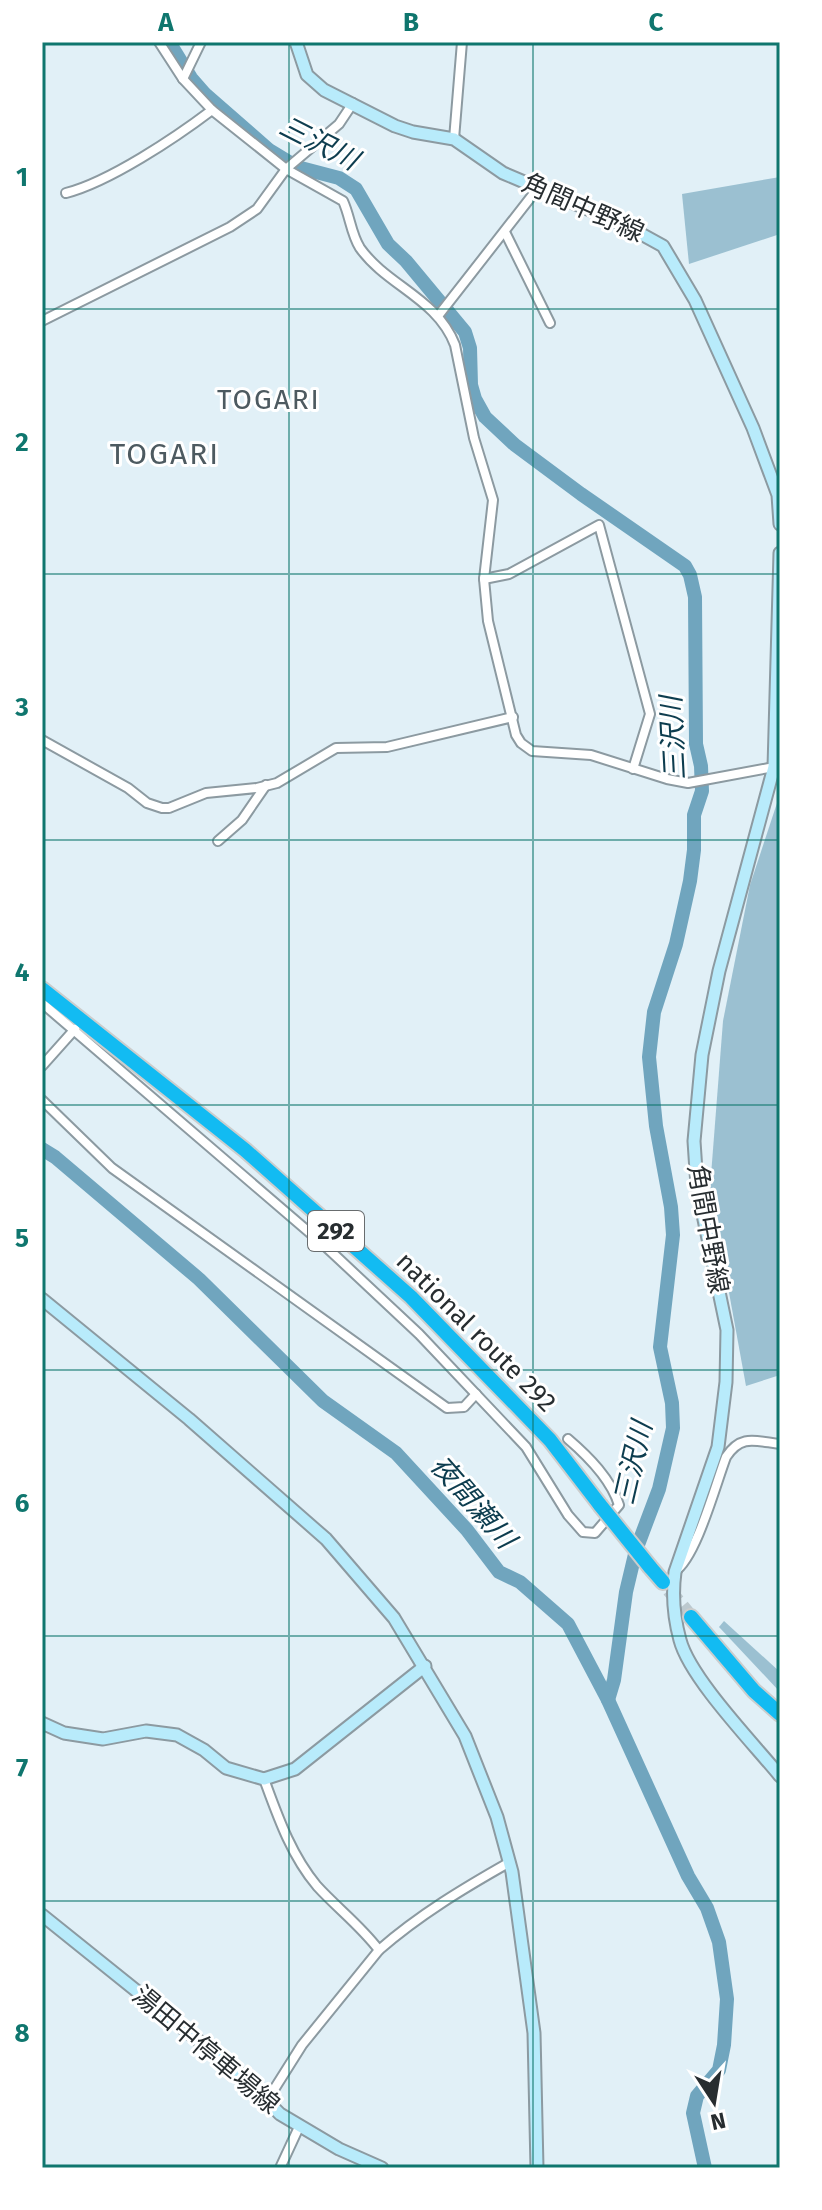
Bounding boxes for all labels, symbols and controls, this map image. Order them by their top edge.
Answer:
text: A [157,7,174,38]
text: B [403,7,419,38]
text: C [649,7,664,38]
water label: 三沢川 [274,109,367,178]
text: 1 [16,162,28,193]
street label: 角間中野線 [517,167,649,249]
district label: TOGARI [217,383,321,416]
text: 2 [15,427,29,458]
district label: TOGARI [110,436,220,472]
text: 3 [14,692,29,723]
water label: 三沢川 [654,692,692,781]
text: 4 [15,957,30,988]
street label: 角間中野線 [681,1162,735,1296]
road number: 292 [308,1211,364,1251]
text: 5 [15,1223,29,1254]
street label: national route 292 [390,1246,562,1418]
water label: 三沢川 [607,1415,659,1508]
water label: 夜間瀬川 [424,1449,524,1557]
text: 6 [15,1488,30,1519]
text: 7 [16,1753,28,1784]
street label: 湯田中停車場線 [126,1980,286,2120]
text: 8 [14,2018,30,2049]
north arrow [674,2062,754,2142]
text: N [708,2106,728,2136]

